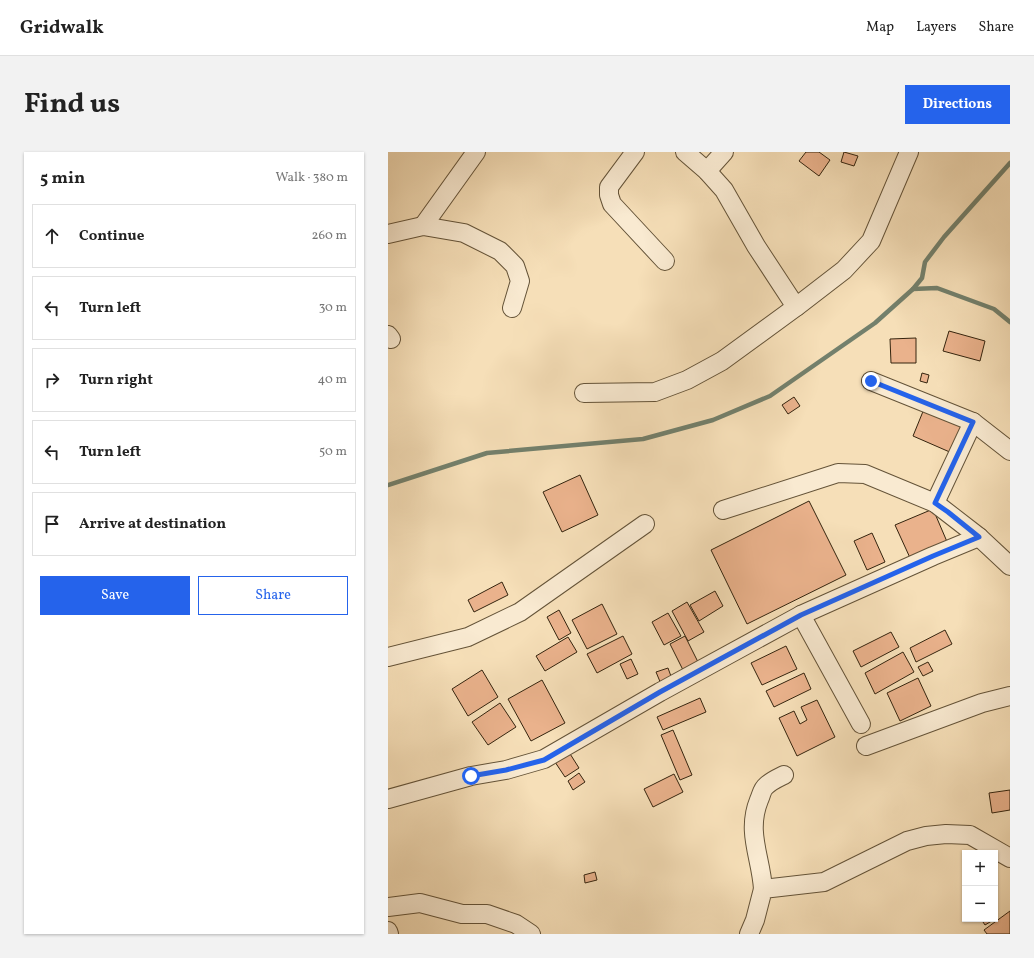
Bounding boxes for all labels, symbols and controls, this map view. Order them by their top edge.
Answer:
text: Gridwalk [20,15,104,41]
text: Map [866,18,894,37]
text: Layers [916,18,956,37]
text: Share [978,18,1014,37]
text: Find us [24,85,120,124]
button: Directions [905,85,1010,124]
text: 5 min [40,167,85,190]
text: Walk · 380 m [275,169,348,187]
icon: ahead [41,225,63,247]
text: Continue [79,226,144,247]
text: 260 m [312,227,347,245]
icon: left [41,297,63,319]
text: Turn left [79,298,141,319]
text: 30 m [319,299,347,317]
icon: right [41,369,63,391]
text: Turn right [79,370,153,391]
text: 40 m [318,371,347,389]
route end [862,372,880,390]
icon: left [41,441,63,463]
text: Turn left [79,442,141,463]
text: 50 m [319,443,347,461]
icon: arrive [41,513,63,535]
text: Arrive at destination [79,514,226,535]
button: Save [40,576,190,615]
button: Share [198,576,348,615]
route start [462,767,480,785]
map controls [962,850,998,922]
button: + [962,850,998,886]
button: − [962,886,998,922]

